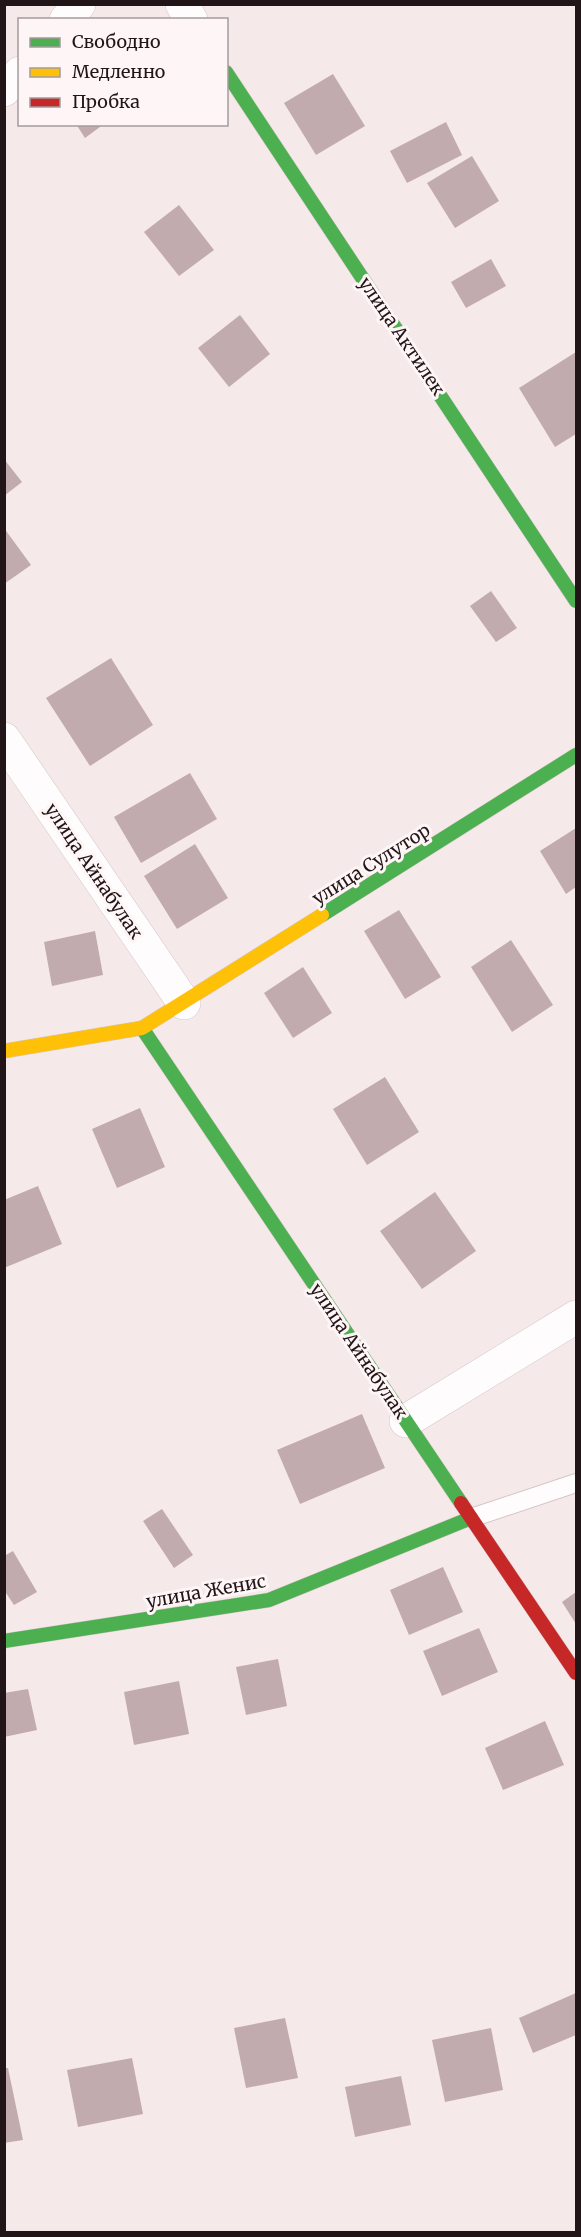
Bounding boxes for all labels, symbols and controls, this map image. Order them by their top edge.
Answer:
legend [18,18,228,126]
text: Свободно [72,30,160,53]
text: Медленно [72,60,165,83]
text: Пробка [72,90,140,113]
street label: улица Актилек [354,272,450,400]
street label: улица Айнабулак [40,799,148,944]
street label: улица Сулутор [308,818,434,910]
street label: улица Айнабулак [305,1279,413,1424]
street label: улица Женис [144,1569,268,1613]

